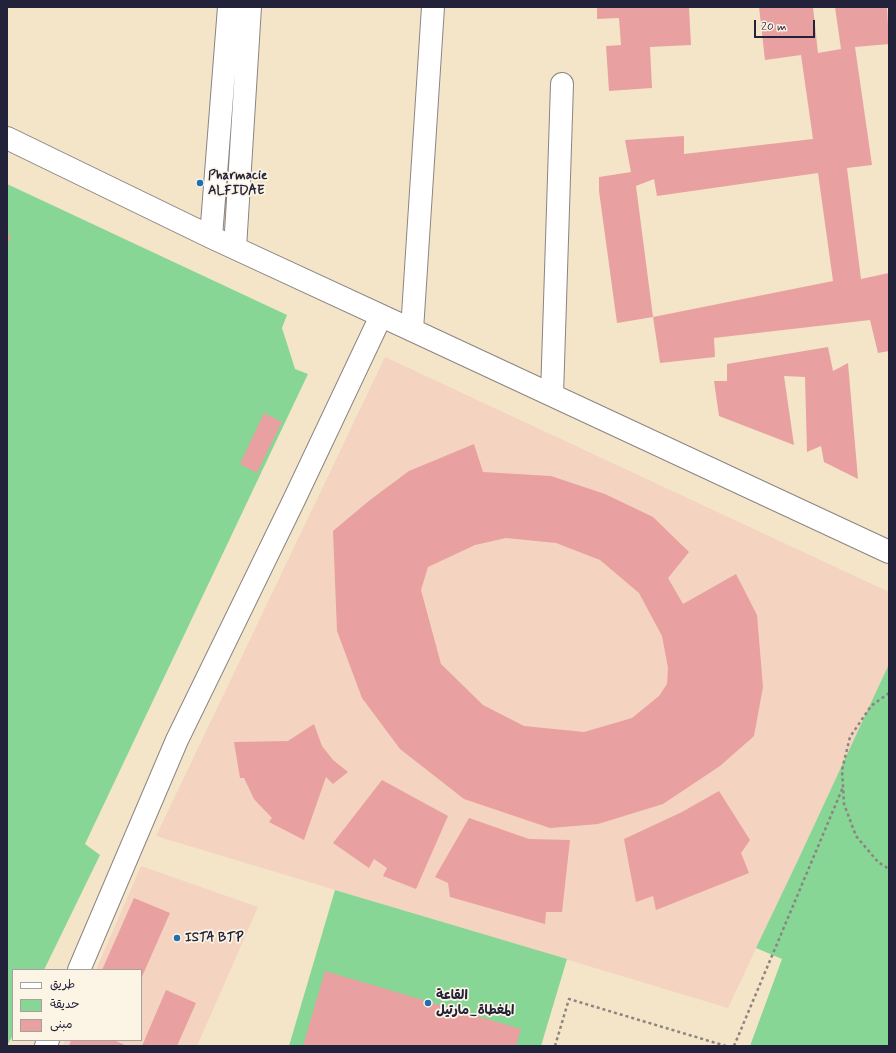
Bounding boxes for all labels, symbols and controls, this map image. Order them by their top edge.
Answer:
scale bar [756,12,817,38]
text: 20 m [761,19,787,35]
place label: Pharmacie ALFIDAE [208,168,267,199]
marker: Pharmacie ALFIDAE [195,178,205,188]
place label: ISTA BTP [185,930,244,946]
marker: ISTA BTP [172,933,182,943]
legend [12,969,142,1041]
text: طريق [50,977,75,993]
place label: القاعة المغطاة_مارتيل [436,988,514,1019]
text: حديقة [50,997,79,1013]
marker: القاعة المغطاة_مارتيل [423,998,433,1008]
text: مبنى [50,1017,73,1033]

